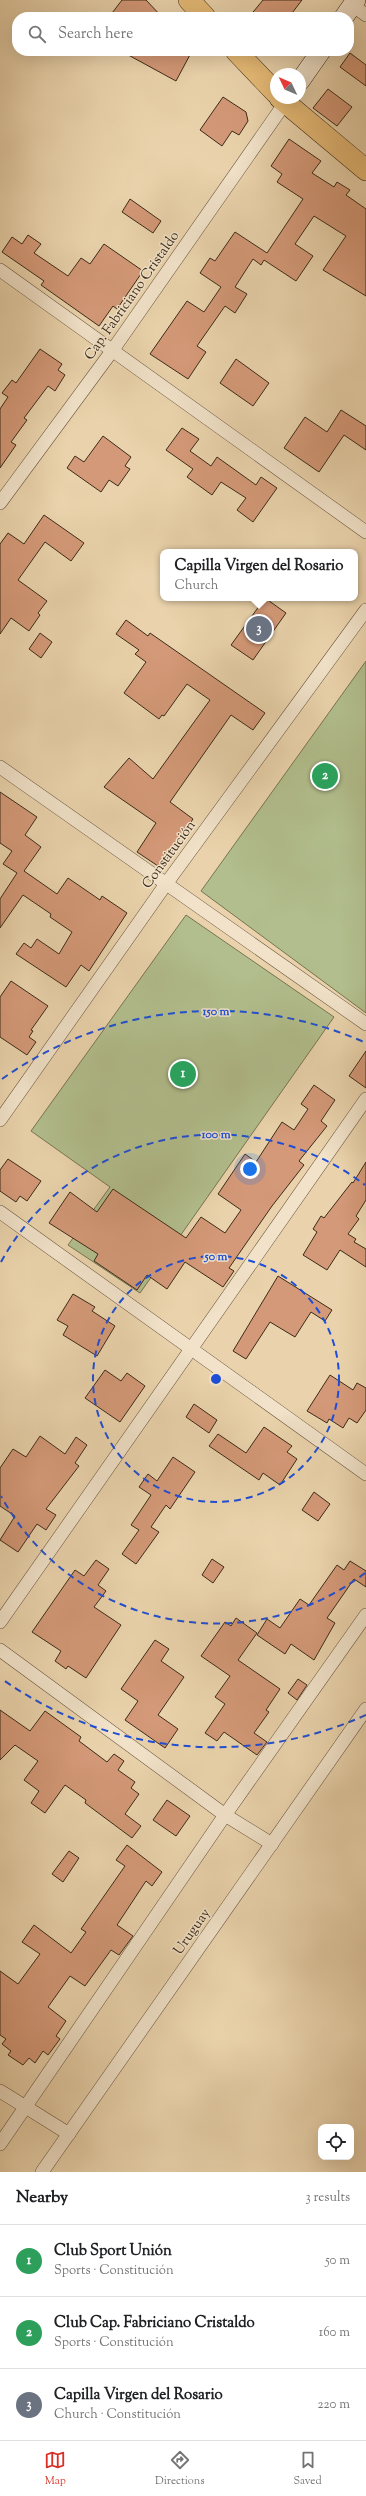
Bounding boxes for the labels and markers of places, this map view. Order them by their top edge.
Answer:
pin: 3 [246,614,272,644]
pin: 2 [312,761,338,791]
pin: 1 [170,1059,196,1089]
centre of rings [209,1372,223,1386]

